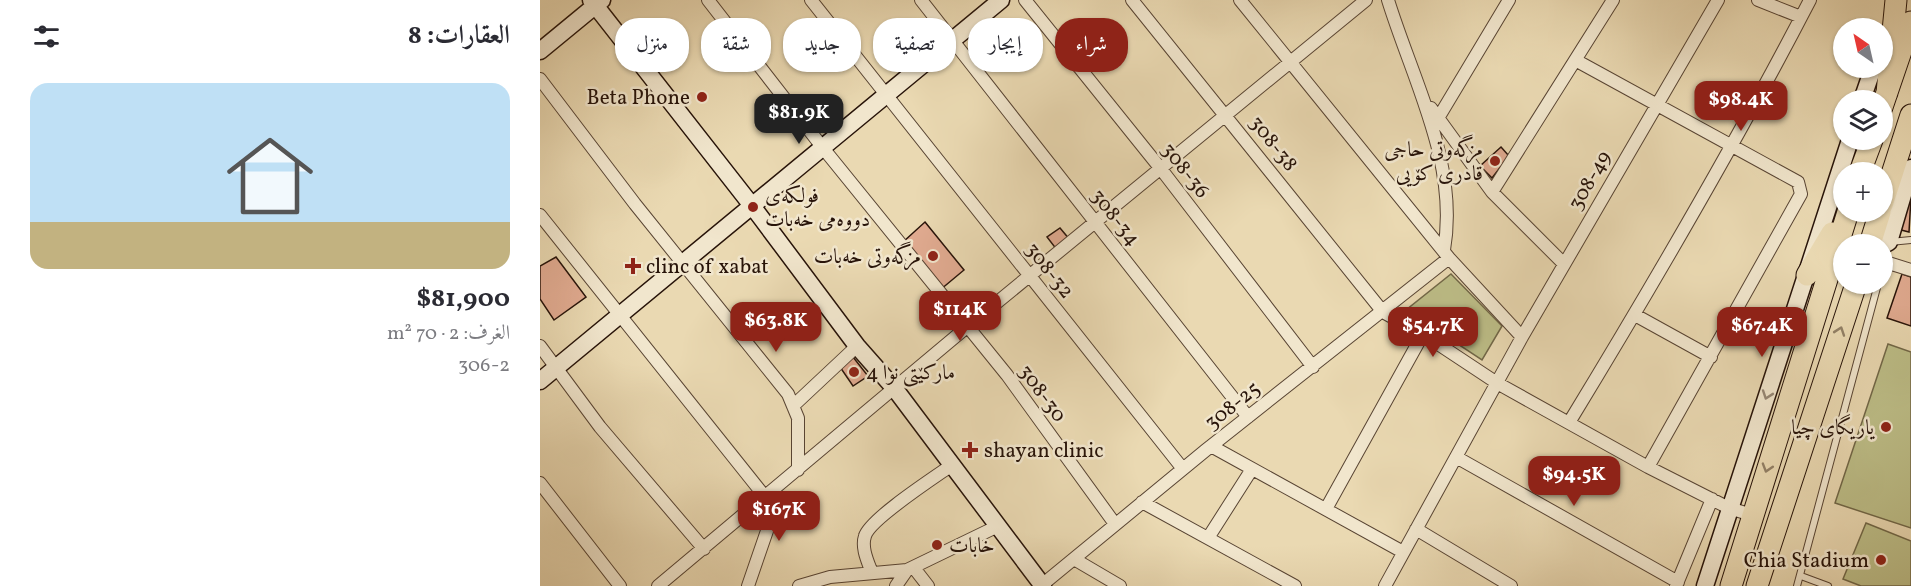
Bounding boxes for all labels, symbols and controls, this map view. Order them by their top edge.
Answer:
text: العقارات: 8 [408,18,510,54]
chip: منزل [615,18,689,72]
chip: شقة [701,18,771,72]
chip: جديد [783,18,861,72]
chip: تصفية [873,18,956,72]
chip: إيجار [968,18,1043,72]
chip: شراء [1055,18,1128,72]
north arrow [1833,18,1893,78]
map controls [1833,18,1893,294]
icon: filters [30,20,63,53]
pin: $98.4K [1692,81,1790,132]
place label: Beta Phone [587,84,690,113]
text: $98.4K [1708,86,1774,114]
marker: Beta Phone [695,90,709,104]
button: layers [1833,90,1893,150]
pin: $81.9K [750,94,848,145]
text: $81.9K [768,99,830,127]
street label: 308-38 [1242,110,1304,178]
icon: home [216,122,324,230]
place label: مزگەوتی حاجی قادری کۆیی [1384,134,1483,189]
street label: 308-36 [1154,137,1216,205]
street label: 308-49 [1562,146,1619,216]
marker: مزگەوتی حاجی قادری کۆیی [1488,154,1502,168]
button: + [1833,162,1893,222]
place label: فولکه‌ی دووه‌می خه‌بات [765,182,870,235]
street label: 308-34 [1083,183,1146,253]
marker: فولکه‌ی دووه‌می خه‌بات [746,200,760,214]
button: − [1833,234,1893,294]
street label: 308-32 [1018,237,1080,305]
place label: مزگەوتی خەبات [814,241,921,272]
marker: مزگەوتی خەبات [926,249,940,263]
place label: clinc of xabat [646,253,769,282]
marker: clinc of xabat [624,257,642,275]
text: $81,900 [416,281,510,317]
pin: $114K [918,291,1002,342]
text: $114K [933,296,987,324]
pin: $63.8K [727,302,825,353]
text: $63.8K [744,307,808,335]
pin: $54.7K [1384,307,1482,358]
pin: $67.4K [1713,307,1811,358]
text: $54.7K [1402,312,1464,340]
text: $67.4K [1731,312,1793,340]
text: الغرف: 2 · 70 m² [387,320,510,348]
one-way arrow [1832,326,1845,337]
text: 306-2 [458,352,510,380]
place label: مارکێتی نوا 4 [866,359,955,388]
street label: 308-30 [1011,359,1073,429]
marker: مارکێتی نوا 4 [847,365,861,379]
street label: 308-25 [1199,375,1267,437]
one-way arrow [1762,389,1775,400]
place label: یاریگای چیا [1791,414,1875,443]
marker: یاریگای چیا [1879,420,1893,434]
place label: shayan clinic [984,437,1104,466]
marker: shayan clinic [961,441,979,459]
pin: $94.5K [1525,456,1623,507]
text: $94.5K [1542,461,1606,489]
one-way arrow [1762,462,1774,473]
pin: $167K [737,491,821,542]
text: $167K [752,496,806,524]
place label: خابات [949,532,995,561]
marker: خابات [930,538,944,552]
place label: Chia Stadium [1744,547,1869,576]
marker: Chia Stadium [1874,553,1888,567]

